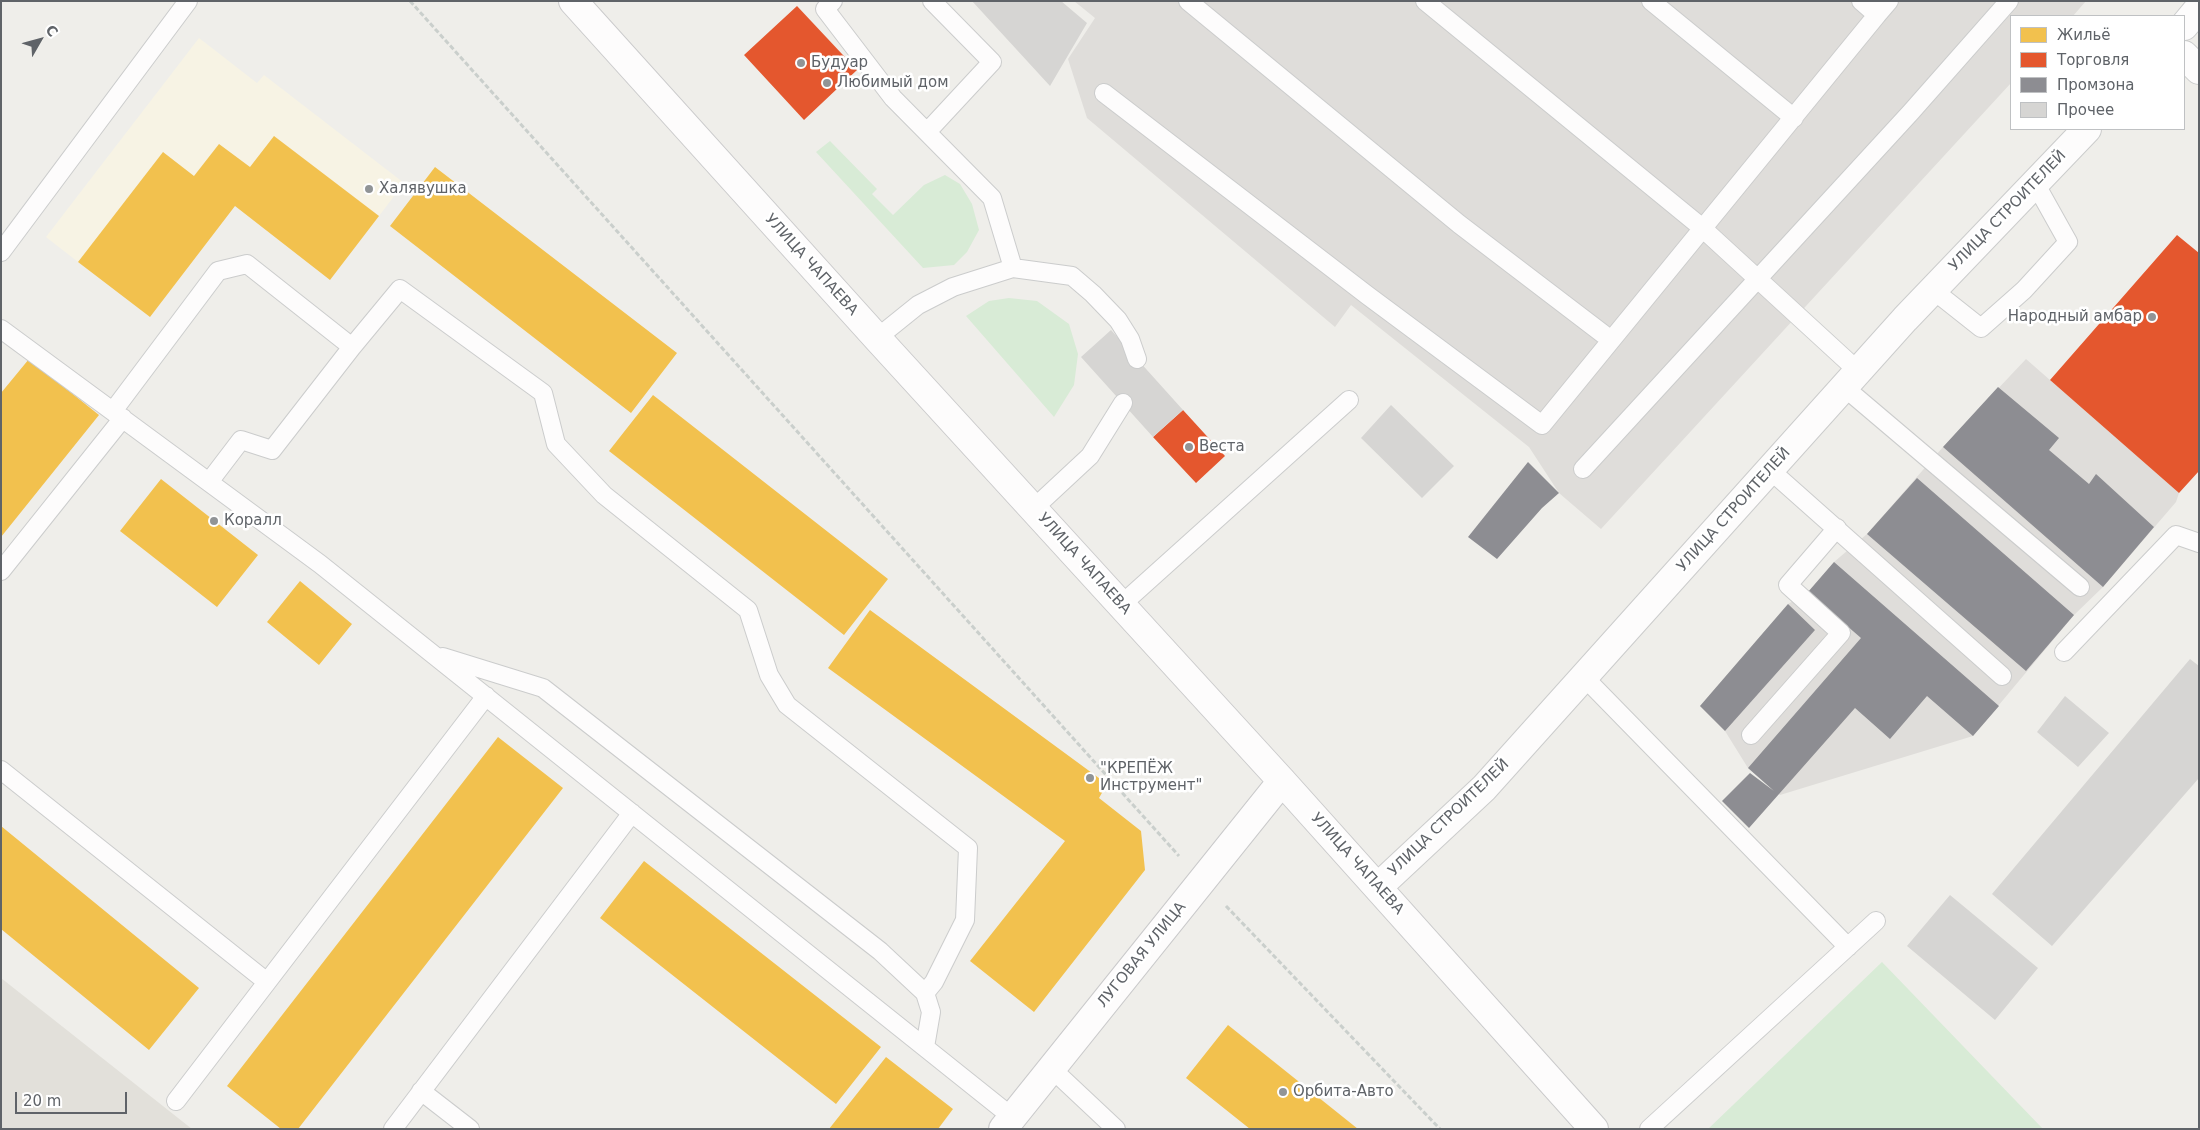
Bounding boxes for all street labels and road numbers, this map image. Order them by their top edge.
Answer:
street label: УЛИЦА СТРОИТЕЛЕЙ [1946,147,2070,275]
street label: УЛИЦА ЧАПАЕВА [761,211,861,319]
street label: УЛИЦА СТРОИТЕЛЕЙ [1674,444,1794,576]
street label: УЛИЦА ЧАПАЕВА [1034,510,1134,618]
street label: УЛИЦА СТРОИТЕЛЕЙ [1385,756,1513,880]
street label: УЛИЦА ЧАПАЕВА [1307,810,1407,918]
street label: ЛУГОВАЯ УЛИЦА [1094,899,1190,1011]

